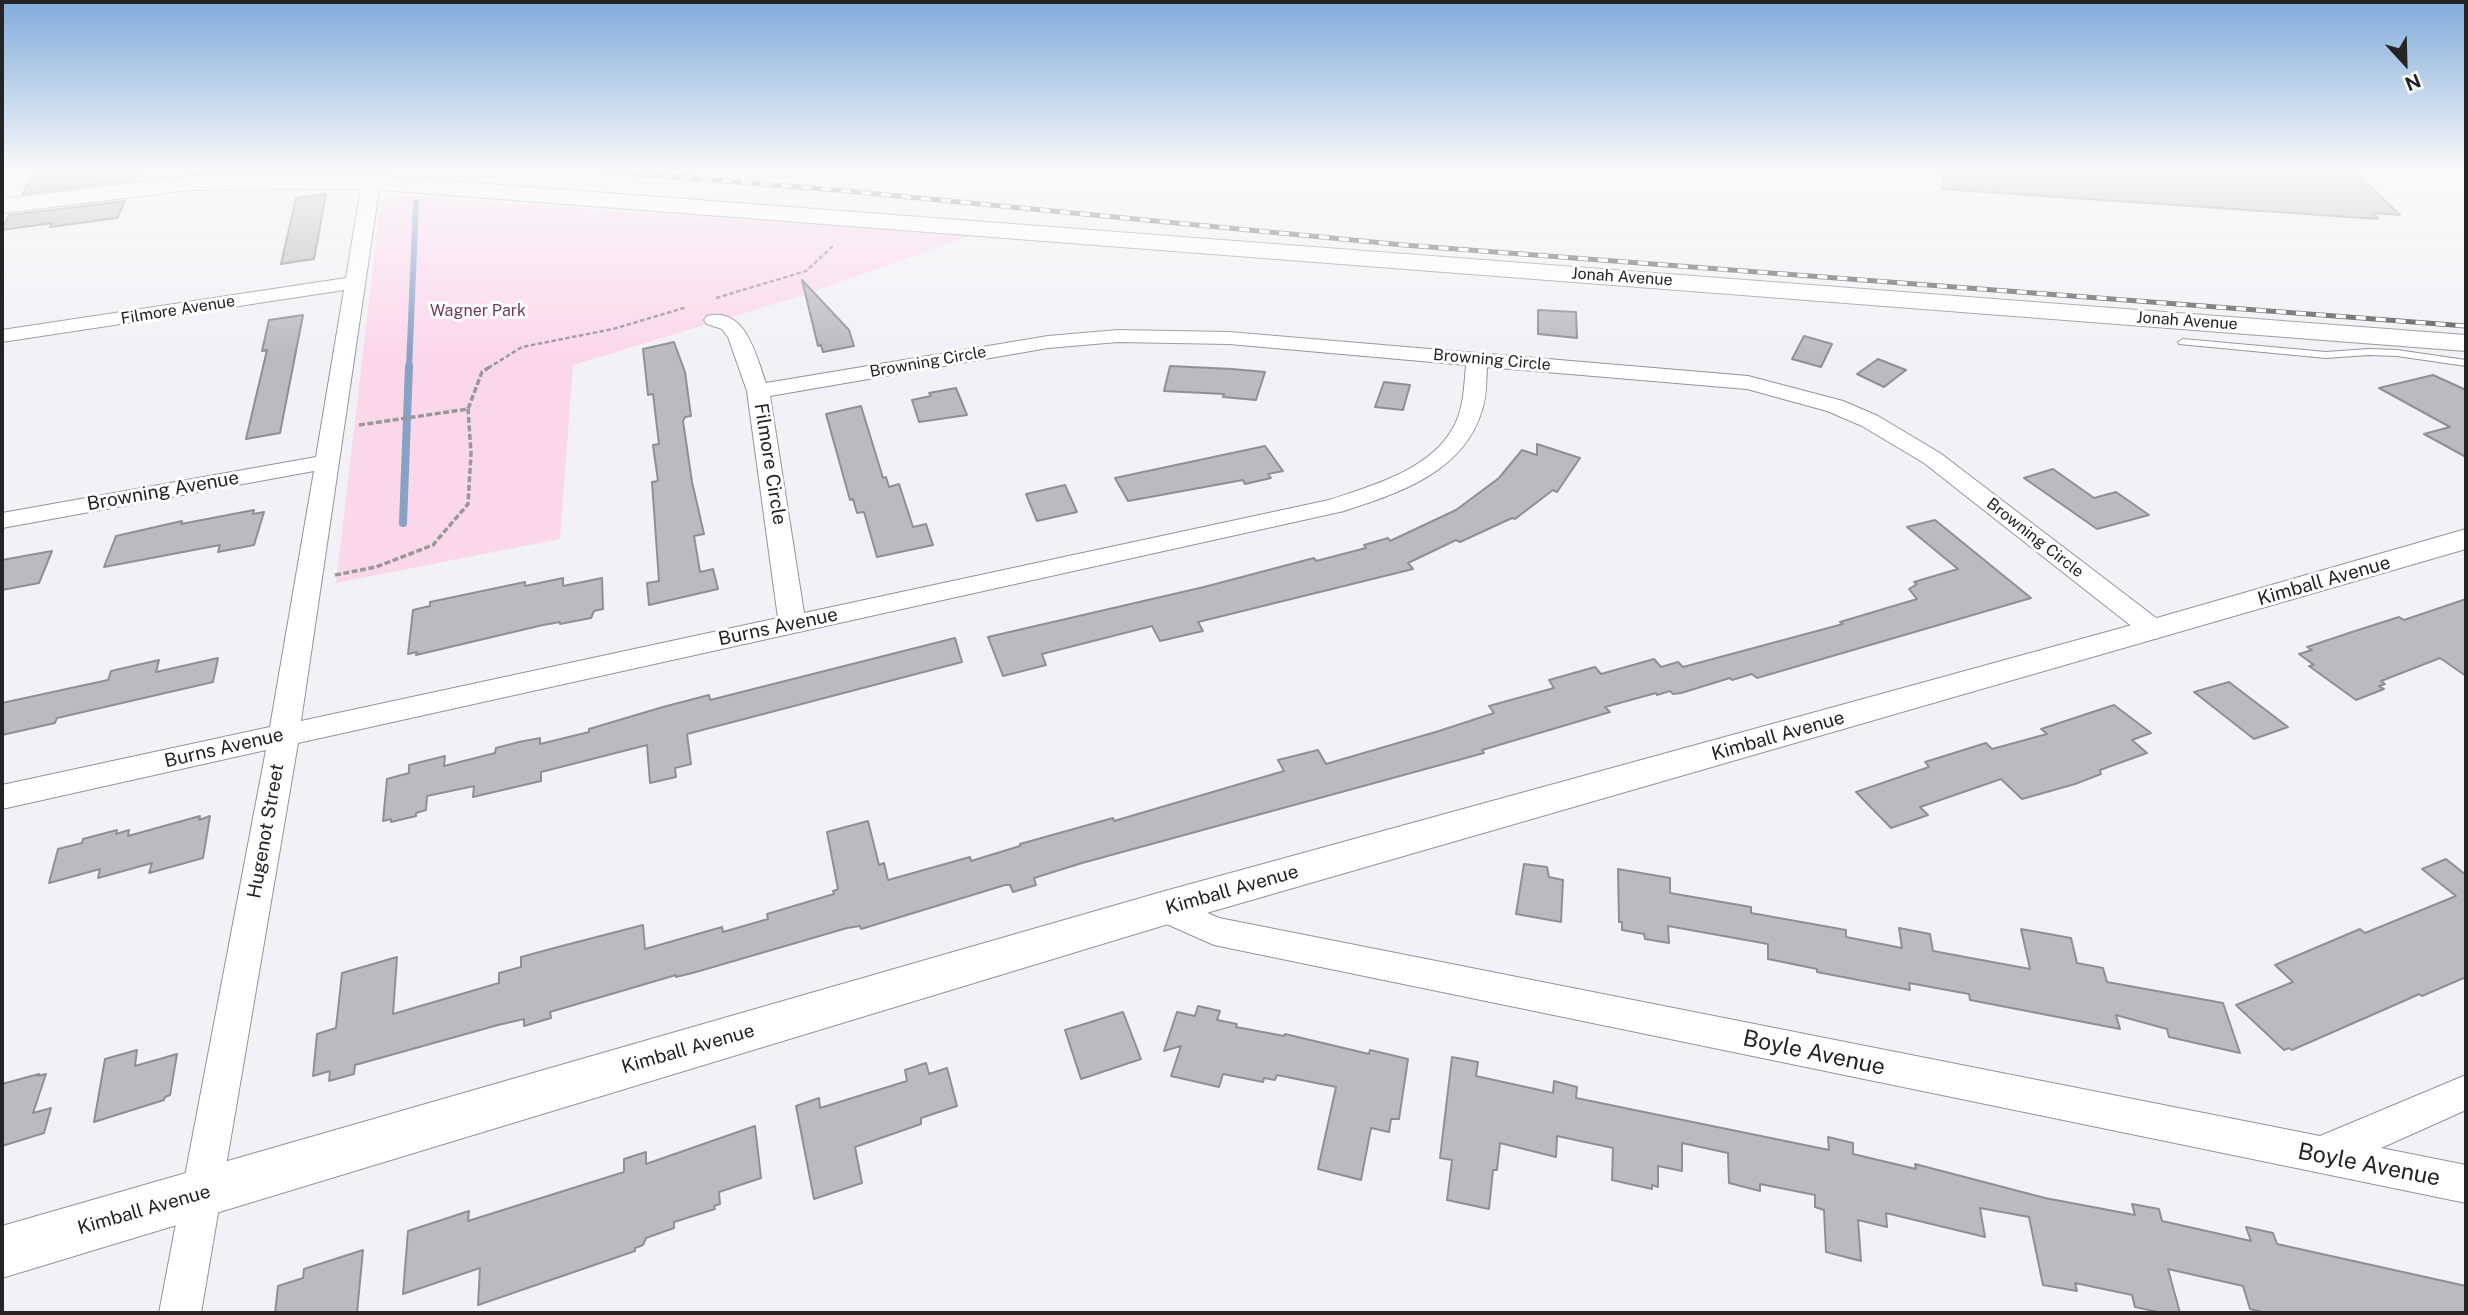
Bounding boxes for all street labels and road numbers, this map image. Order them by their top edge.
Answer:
street label: Jonah Avenue [1571,264,1673,290]
street label: Filmore Avenue [120,292,236,328]
street label: Jonah Avenue [2136,308,2238,334]
street label: Browning Circle [868,342,988,382]
street label: Browning Circle [1432,345,1552,375]
street label: Filmore Circle [749,401,791,527]
street label: Browning Avenue [85,466,241,516]
street label: Browning Circle [1983,494,2087,582]
street label: Kimball Avenue [2255,551,2393,611]
street label: Burns Avenue [716,603,840,651]
street label: Kimball Avenue [1709,706,1847,766]
street label: Burns Avenue [162,723,286,773]
street label: Hugenot Street [243,762,289,900]
street label: Kimball Avenue [1163,860,1301,920]
street label: Kimball Avenue [619,1019,757,1079]
street label: Boyle Avenue [1740,1024,1888,1082]
street label: Boyle Avenue [2295,1138,2443,1192]
street label: Kimball Avenue [75,1180,213,1240]

